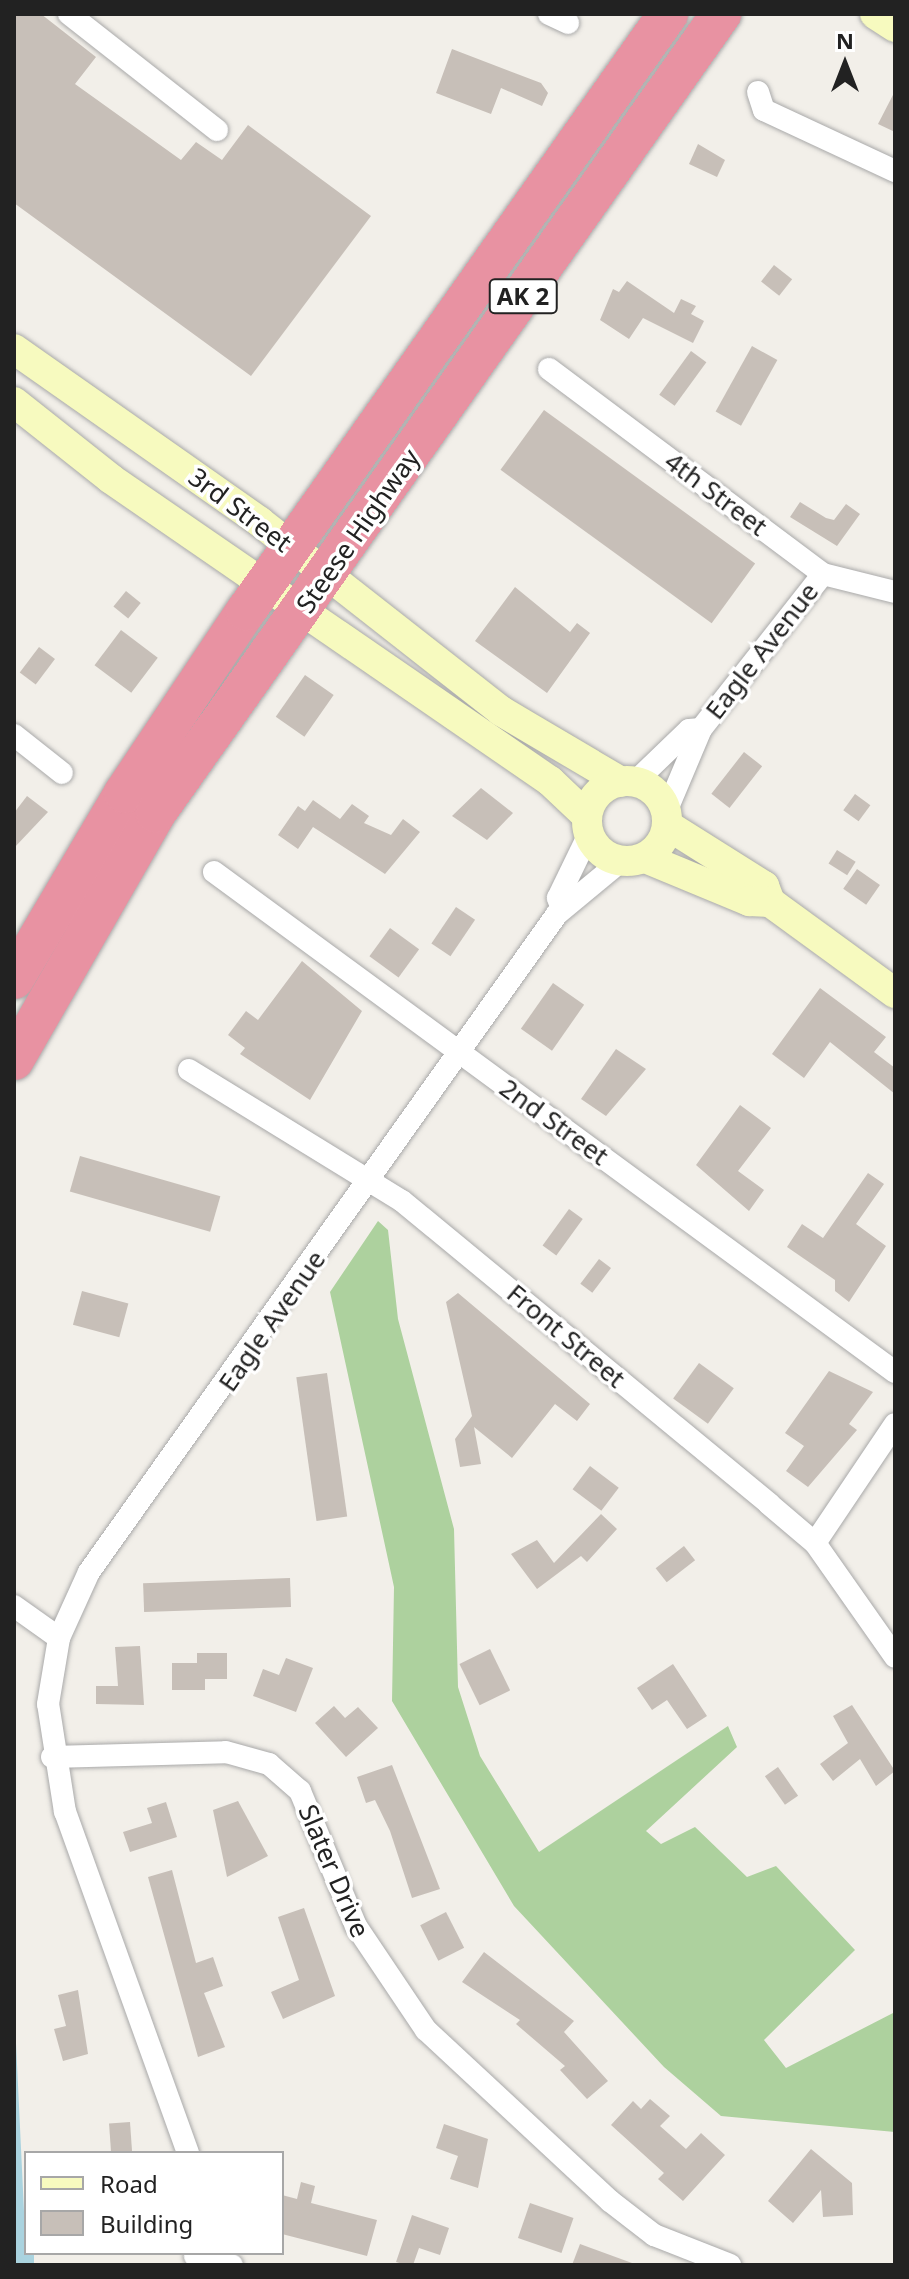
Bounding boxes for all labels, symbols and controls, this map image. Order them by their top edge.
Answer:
north arrow [805,24,885,104]
text: N [836,25,854,55]
road number: AK 2 [487,276,559,316]
street label: Steese Highway [290,443,426,619]
street label: 4th Street [659,446,773,542]
street label: 3rd Street [183,461,297,559]
street label: Eagle Avenue [699,577,825,725]
street label: 2nd Street [494,1072,614,1172]
street label: Eagle Avenue [212,1245,332,1397]
street label: Front Street [501,1278,631,1394]
street label: Slater Drive [292,1800,376,1942]
legend [24,2151,284,2255]
text: Road [100,2167,158,2200]
text: Building [100,2207,193,2240]

